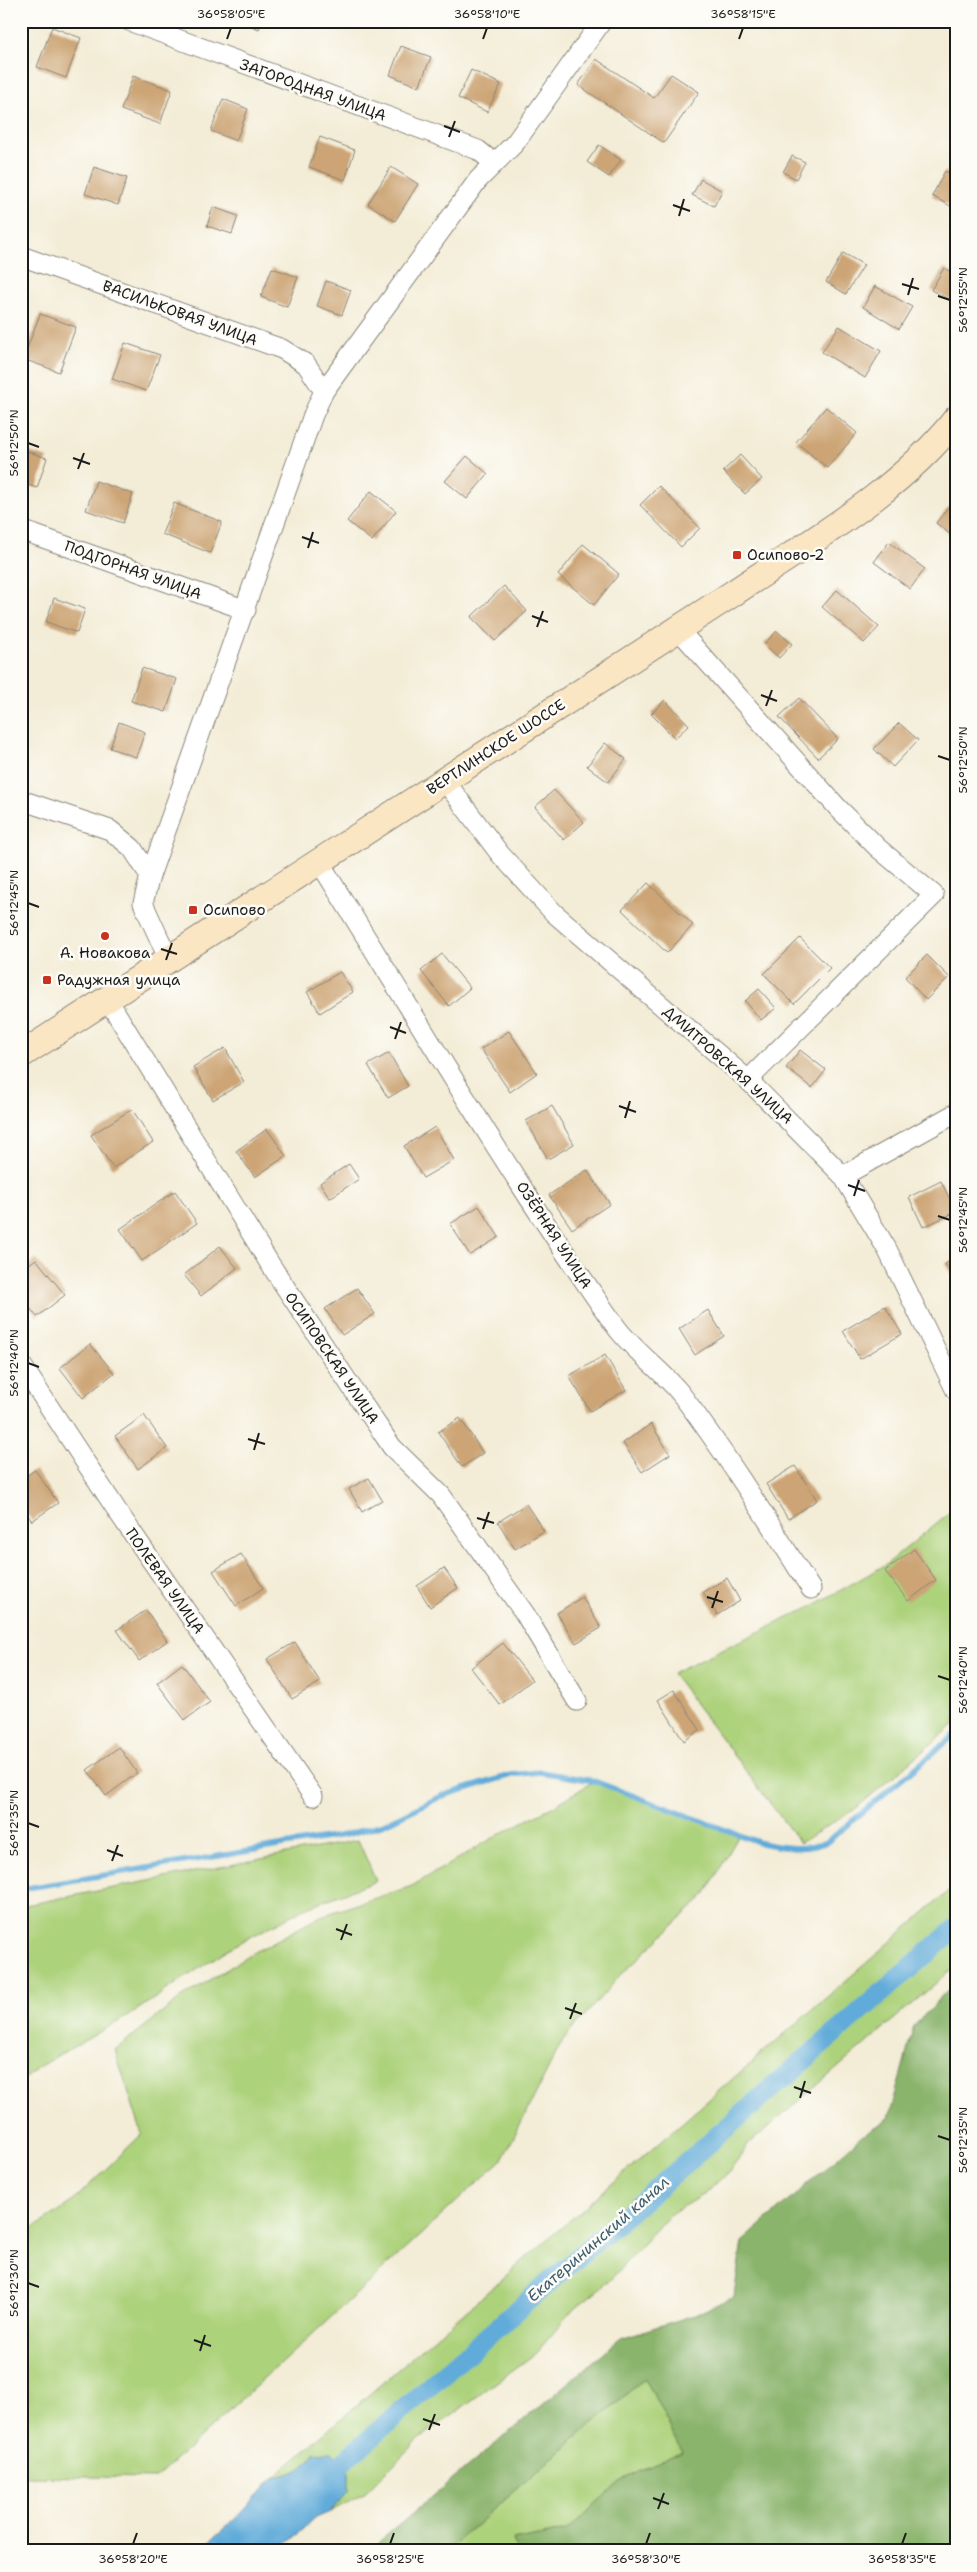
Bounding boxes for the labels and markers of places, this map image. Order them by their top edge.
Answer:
place label: Осипово-2 [747,545,825,565]
marker: Осипово-2 [731,549,743,561]
place label: Осипово [203,900,266,920]
marker: Осипово [187,904,199,916]
marker: А. Новакова [99,930,111,942]
place label: А. Новакова [60,943,151,963]
place label: Радужная улица [57,970,181,990]
marker: Радужная улица [41,974,53,986]

